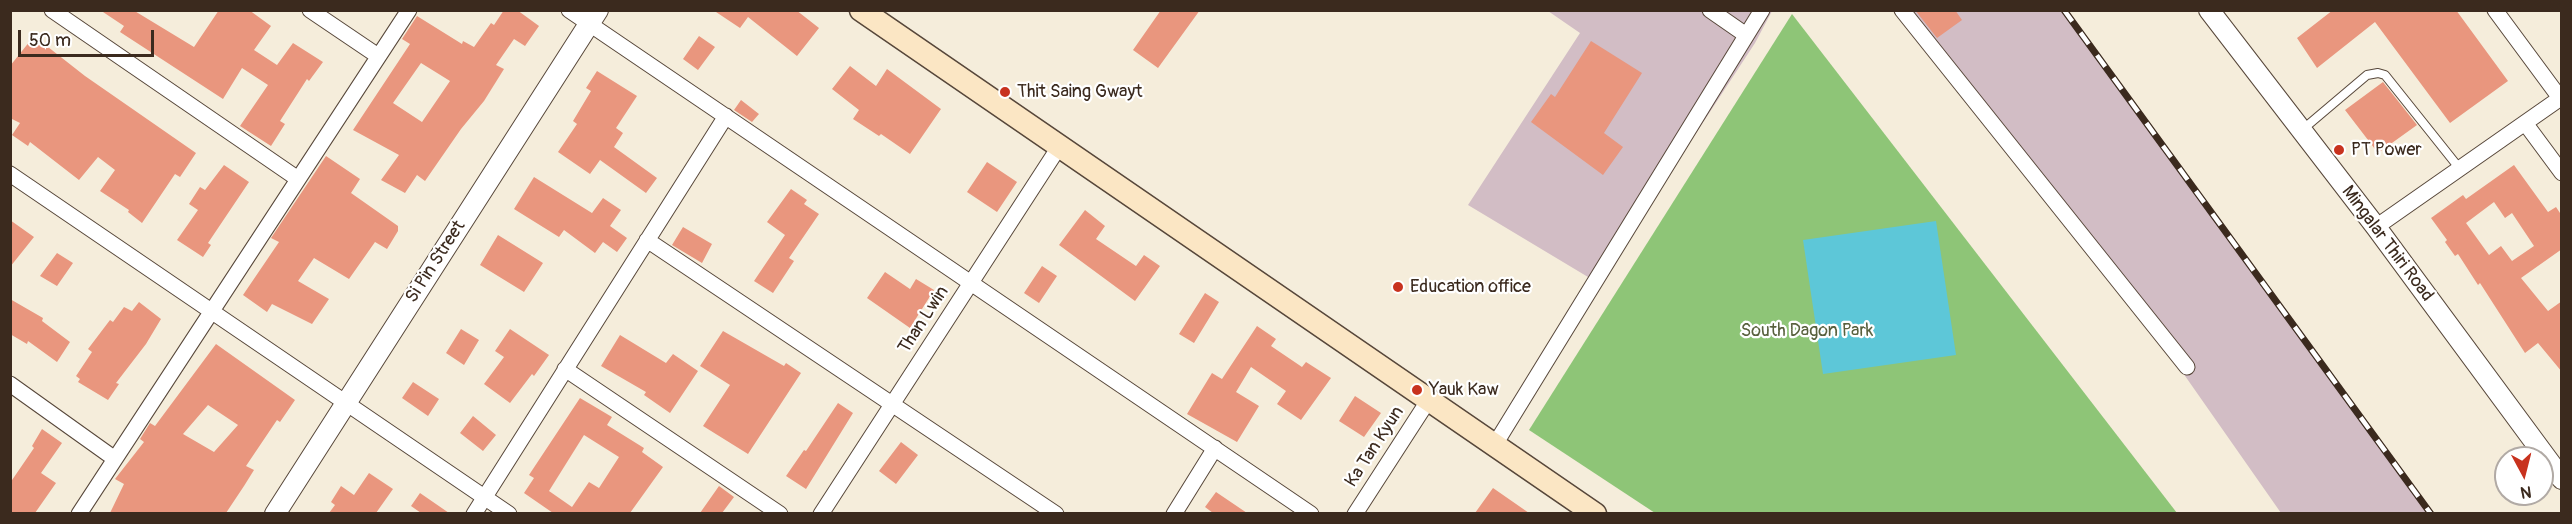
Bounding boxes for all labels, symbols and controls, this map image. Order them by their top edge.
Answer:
scale bar [21,18,158,56]
text: 50 m [29,29,71,52]
place label: Thit Saing Gwayt [1017,81,1142,103]
marker: Thit Saing Gwayt [998,85,1012,99]
place label: PT Power [2351,139,2422,161]
marker: PT Power [2332,143,2346,157]
street label: Mingalar Thiri Road [2336,182,2438,306]
street label: Si Pin Street [401,217,471,307]
place label: Education office [1410,276,1531,298]
marker: Education office [1391,280,1405,294]
street label: Than Lwin [894,282,954,358]
park label: South Dagon Park [1741,320,1873,342]
place label: Yauk Kaw [1429,379,1499,401]
marker: Yauk Kaw [1410,383,1424,397]
street label: Ka Tan Kyun [1341,403,1409,491]
north arrow [2494,446,2554,506]
text: N [2519,481,2533,502]

